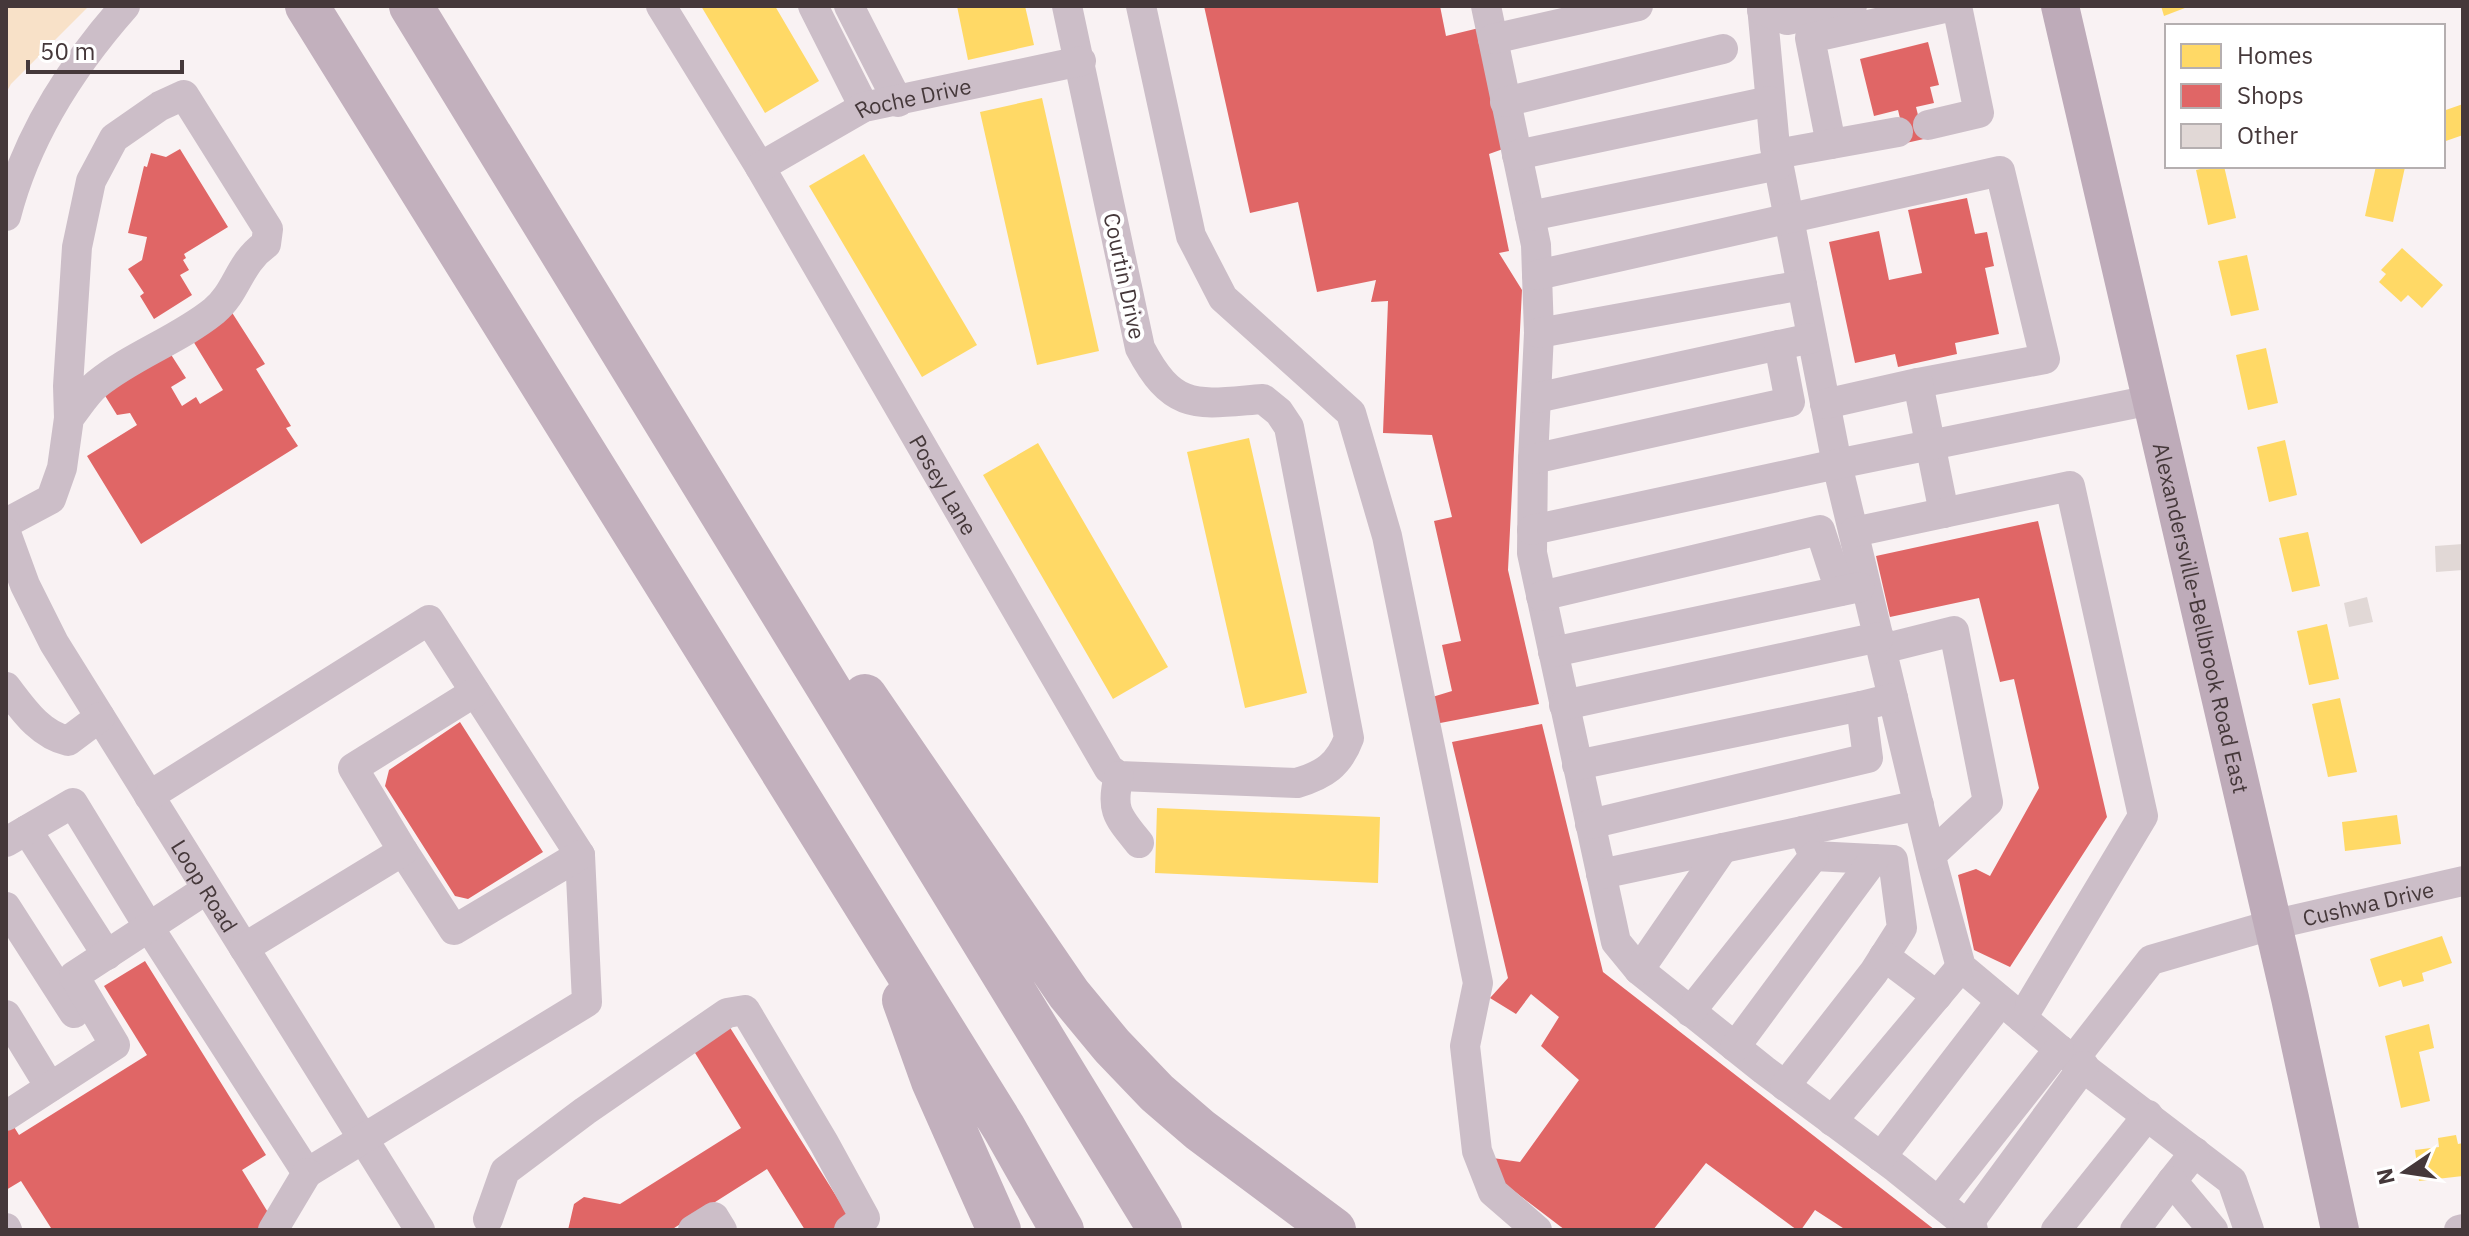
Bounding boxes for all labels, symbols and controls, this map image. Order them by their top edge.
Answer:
scale bar [28,24,182,74]
legend [2165,24,2445,168]
text: 50 m [40,35,95,67]
text: Homes [2237,39,2313,71]
street label: Roche Drive [849,70,974,124]
text: Shops [2237,79,2304,111]
text: Other [2237,119,2298,151]
street label: Courtin Drive [1097,210,1153,342]
street label: Posey Lane [904,429,985,540]
street label: Alexandersville-Bellbrook Road East [2147,440,2257,796]
street label: Loop Road [165,834,245,937]
street label: Cushwa Drive [2300,874,2437,932]
north arrow [2365,1132,2445,1212]
text: N [2369,1166,2401,1188]

